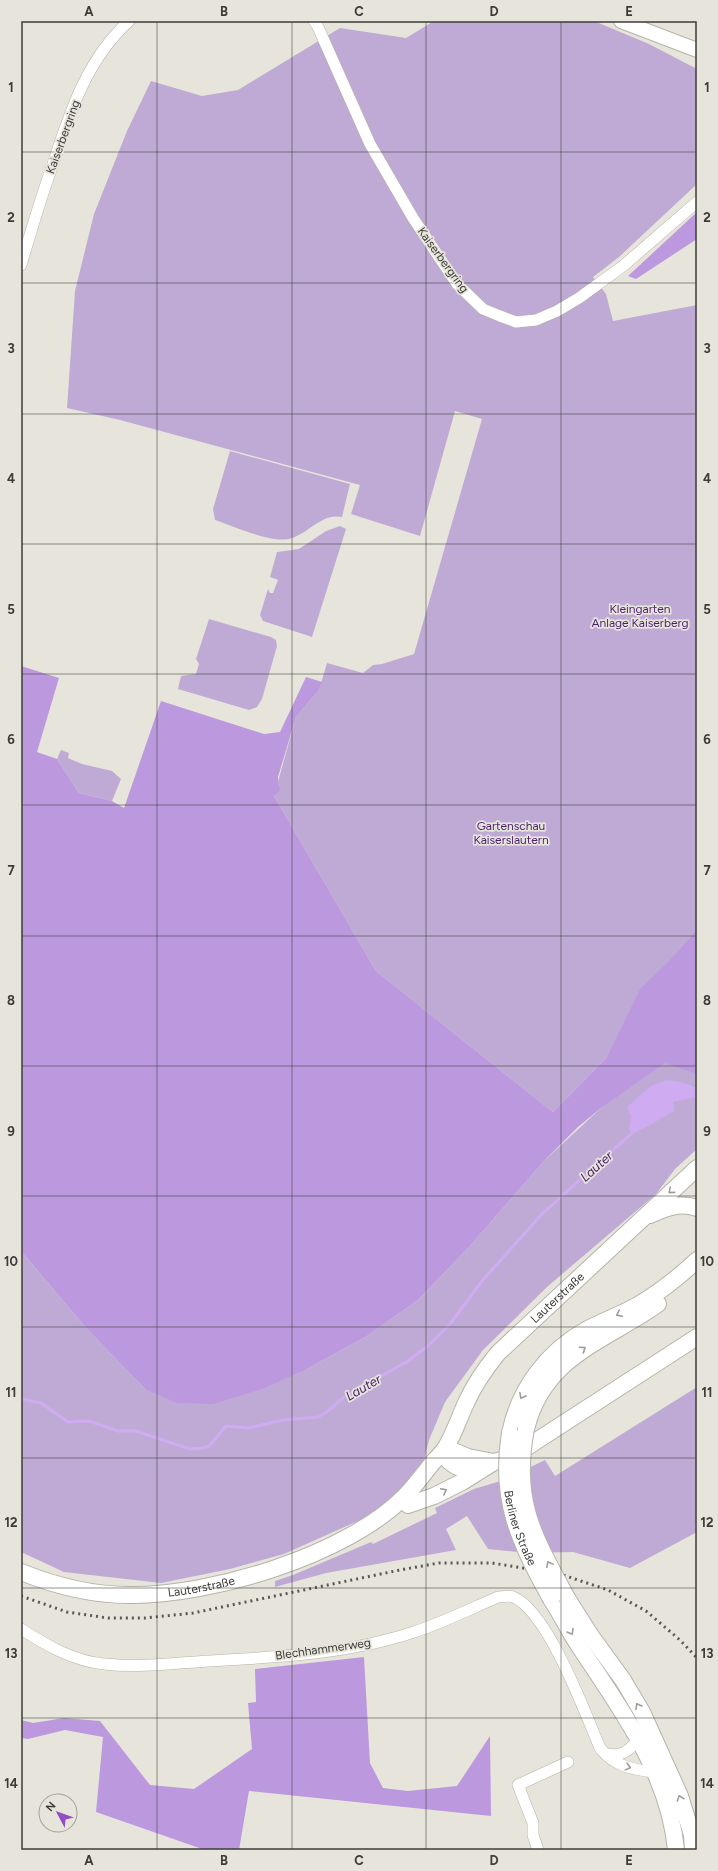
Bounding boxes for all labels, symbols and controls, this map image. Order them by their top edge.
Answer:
text: A [84,4,94,19]
text: B [220,4,228,19]
text: C [354,4,364,19]
text: D [489,4,499,19]
text: E [625,4,633,19]
text: 1 [8,80,14,95]
text: 1 [704,80,710,95]
street label: Kaiserbergring [43,98,83,176]
text: 2 [7,210,15,225]
text: 2 [703,210,711,225]
street label: Kaiserbergring [415,224,471,296]
text: 3 [7,341,15,356]
text: 3 [703,341,711,356]
text: 4 [7,471,15,486]
text: 4 [703,471,711,486]
text: 5 [7,602,15,617]
park label: Kleingarten Anlage Kaiserberg [591,602,689,630]
text: 5 [703,602,711,617]
text: 6 [7,732,15,747]
text: 6 [703,732,711,747]
park label: Gartenschau Kaiserslautern [473,819,549,847]
text: 7 [7,863,15,878]
text: 7 [703,863,711,878]
text: 8 [7,993,15,1008]
text: 8 [703,993,711,1008]
text: 9 [7,1124,15,1139]
text: 9 [703,1124,711,1139]
water label: Lauter [577,1148,616,1185]
one-way arrow [668,1187,676,1194]
text: 10 [4,1254,18,1269]
text: 10 [700,1254,714,1269]
street label: Lauterstraße [528,1269,587,1326]
one-way arrow [616,1309,624,1317]
one-way arrow [579,1346,586,1354]
water label: Lauter [343,1371,384,1403]
text: 11 [6,1385,16,1400]
text: 11 [702,1385,712,1400]
one-way arrow [519,1392,527,1399]
one-way arrow [440,1488,447,1496]
street label: Berliner Straße [501,1489,539,1568]
text: 12 [4,1515,18,1530]
text: 12 [700,1515,714,1530]
one-way arrow [546,1561,554,1568]
street label: Lauterstraße [167,1573,237,1600]
one-way arrow [566,1628,573,1635]
street label: Blechhammerweg [274,1635,372,1663]
text: 13 [5,1646,17,1661]
text: 13 [701,1646,713,1661]
one-way arrow [635,1703,642,1710]
one-way arrow [624,1762,631,1771]
text: 14 [4,1776,18,1791]
text: 14 [700,1776,714,1791]
north arrow [38,1793,78,1833]
one-way arrow [677,1795,685,1802]
text: N [43,1799,59,1814]
text: A [84,1853,94,1868]
text: B [220,1853,228,1868]
text: C [354,1853,364,1868]
text: D [489,1853,499,1868]
text: E [625,1853,633,1868]

